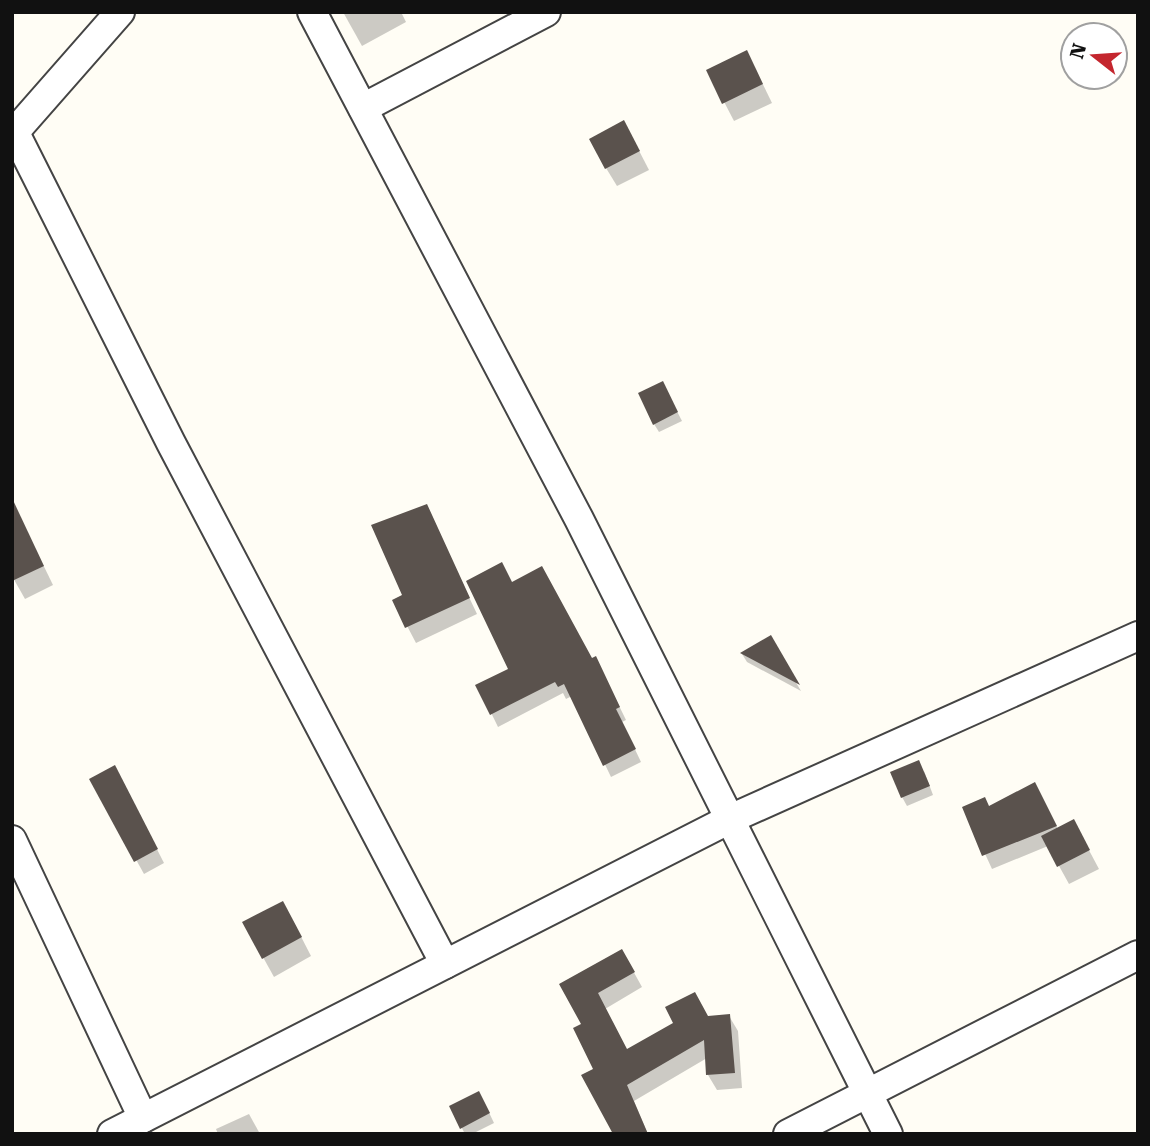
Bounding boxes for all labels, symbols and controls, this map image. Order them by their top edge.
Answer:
north arrow [1059,21,1129,91]
text: N [1065,40,1091,62]

